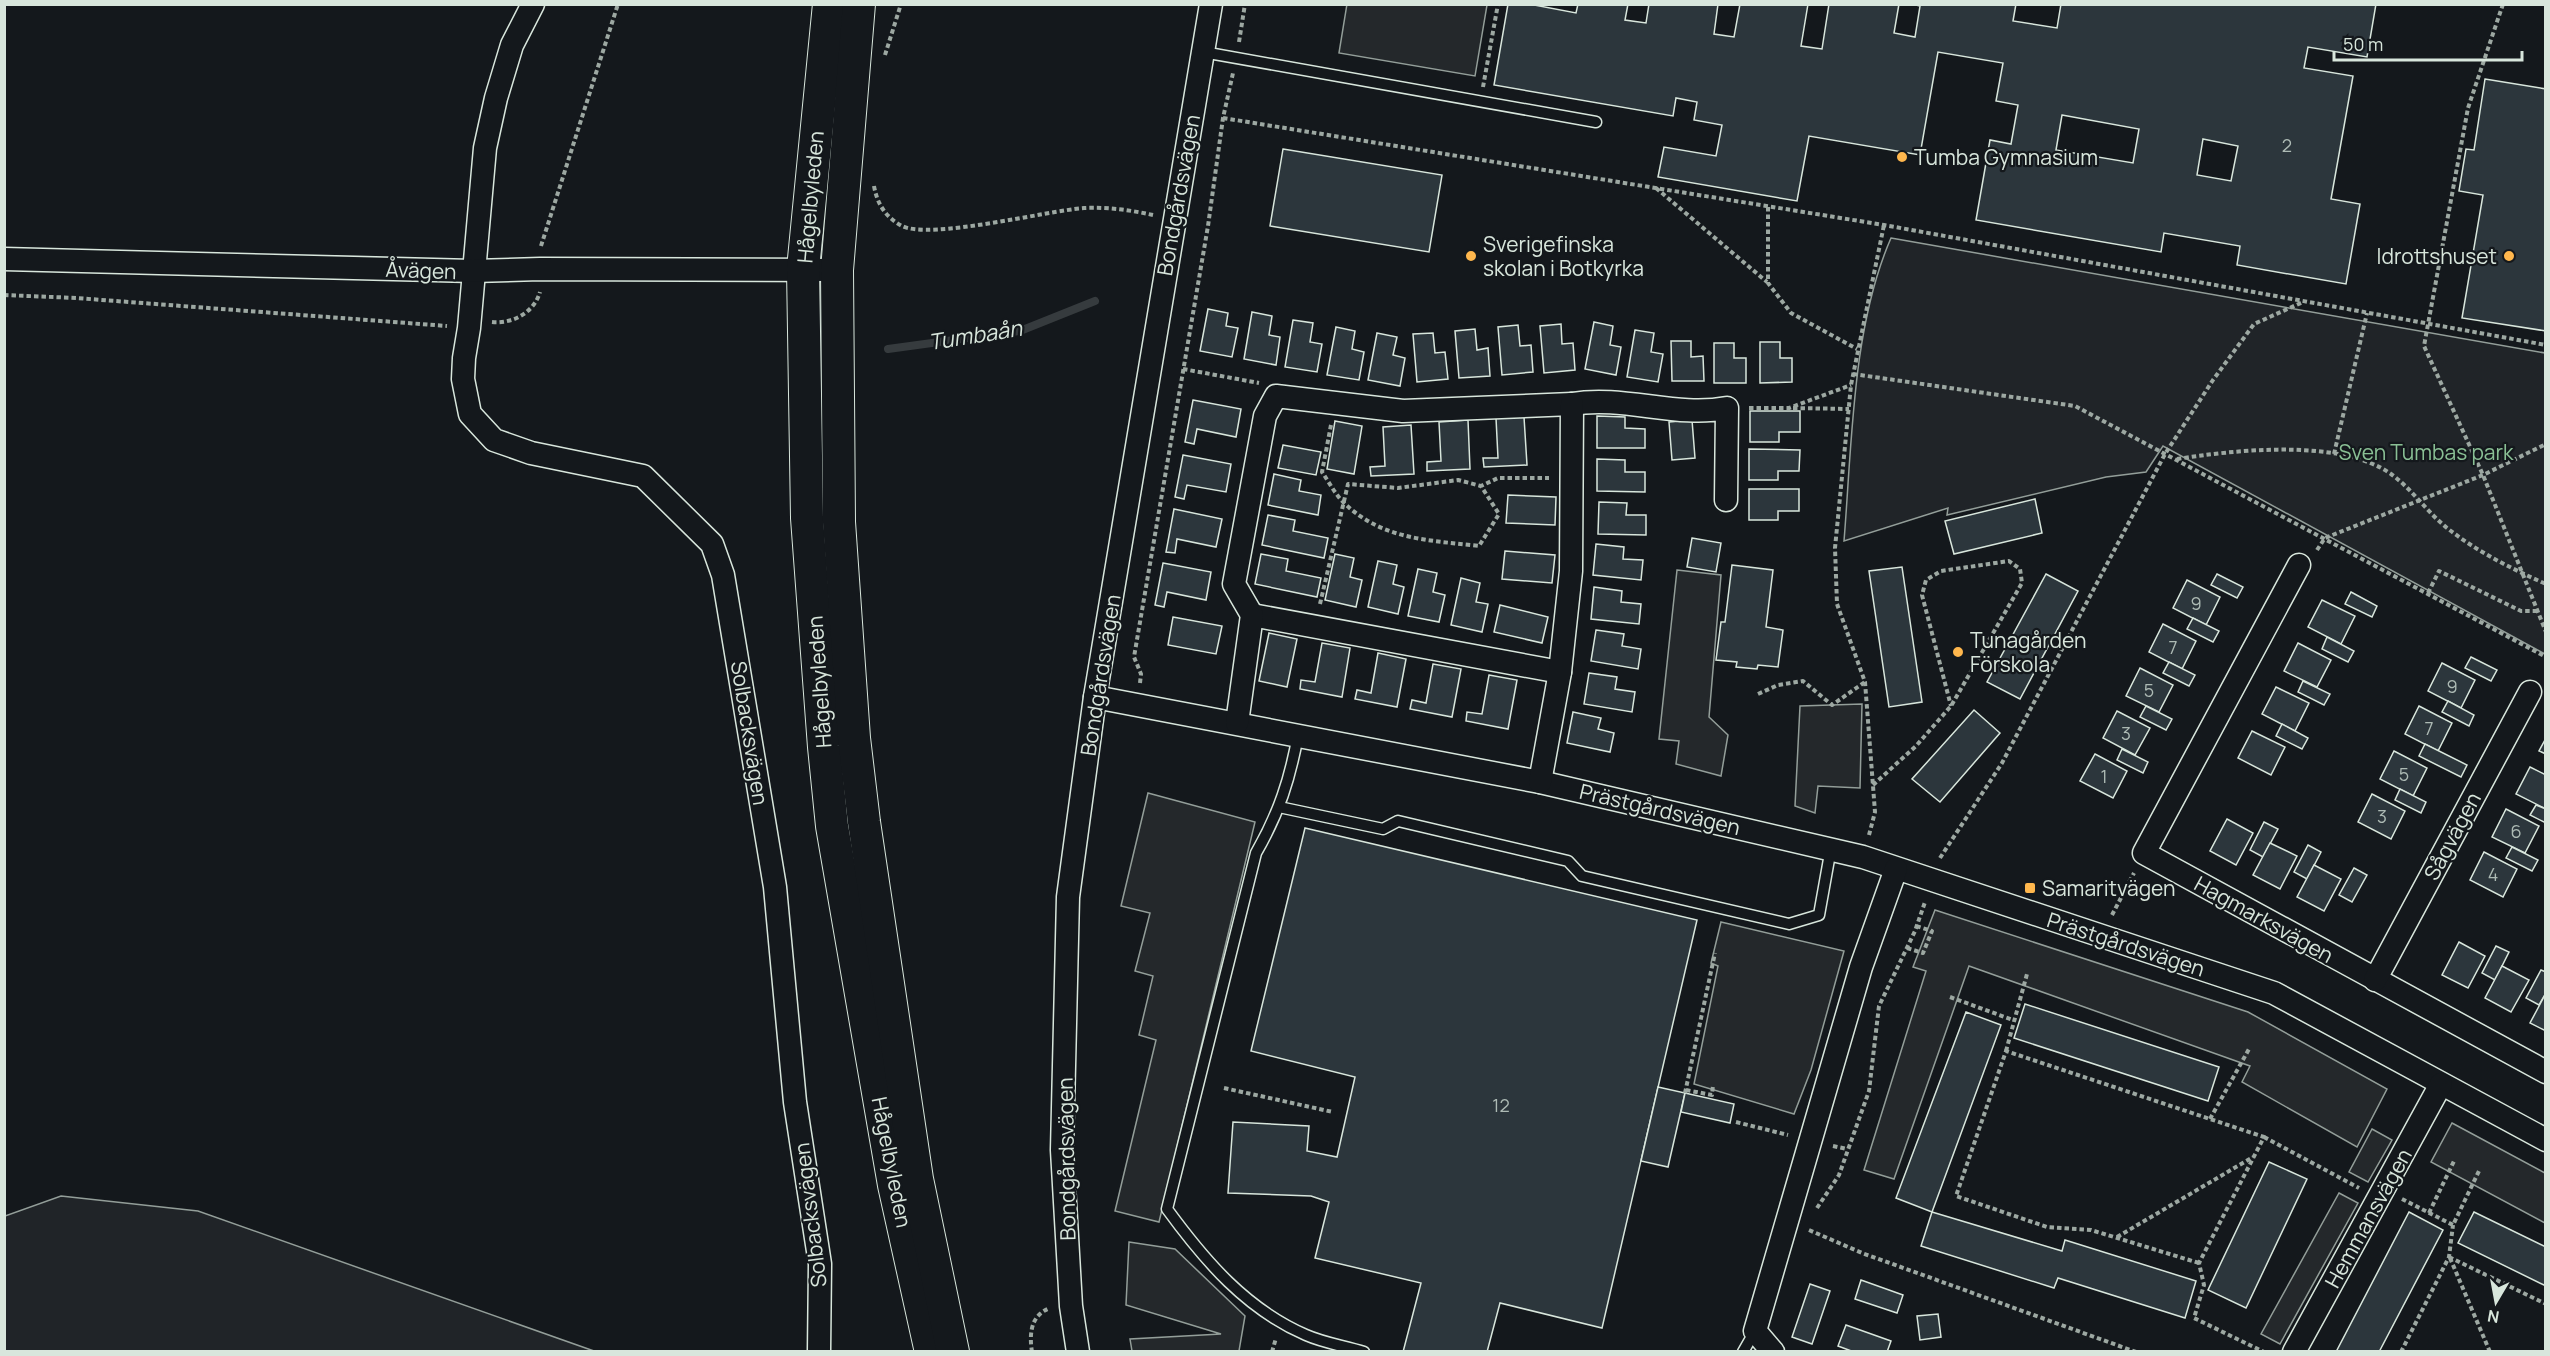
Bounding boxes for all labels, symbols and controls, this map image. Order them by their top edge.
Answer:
scale bar [2334,24,2522,62]
text: 50 m [2343,32,2383,56]
street label: Bondgårdsvägen [1150,112,1206,278]
street label: Hågelbyleden [790,130,830,264]
house number: 2 [2282,133,2292,157]
place label: Tumba Gymnasium [1914,143,2098,171]
marker: Tumba Gymnasium [1895,150,1909,164]
place label: Sverigefinska skolan i Botkyrka [1483,230,1644,282]
place label: Idrottshuset [2377,242,2497,270]
marker: Sverigefinska skolan i Botkyrka [1464,249,1478,263]
marker: Idrottshuset [2502,249,2516,263]
street label: Åvägen [385,255,457,285]
water label: Tumbaån [926,313,1025,357]
park label: Sven Tumbas park [2339,438,2514,466]
house number: 9 [2190,591,2202,615]
street label: Bondgårdsvägen [1073,592,1127,758]
street label: Hågelbyleden [800,615,838,749]
place label: Tunagården Förskola [1970,626,2086,678]
house number: 7 [2168,635,2178,659]
marker: Tunagården Förskola [1951,645,1965,659]
street label: Solbacksvägen [725,659,775,807]
house number: 9 [2446,674,2458,698]
house number: 5 [2144,678,2154,702]
house number: 7 [2424,716,2434,740]
house number: 3 [2121,721,2131,745]
house number: 5 [2399,762,2409,786]
house number: 1 [2100,764,2108,788]
street label: Prästgårdsvägen [1577,777,1743,841]
street label: Sågvägen [2417,787,2487,885]
house number: 3 [2377,804,2387,828]
house number: 6 [2510,819,2522,843]
house number: 4 [2488,862,2498,886]
street label: Hagmarksvägen [2189,869,2339,969]
place label: Samaritvägen [2042,874,2176,902]
marker: Samaritvägen [2023,881,2037,895]
street label: Prästgårdsvägen [2044,905,2208,983]
street label: Bondgårdsvägen [1051,1077,1081,1241]
house number: 12 [1492,1093,1510,1117]
street label: Hågelbyleden [866,1094,918,1230]
street label: Solbacksvägen [787,1141,833,1289]
street label: Hemmansvägen [2318,1143,2418,1293]
north arrow [2466,1272,2526,1332]
text: N [2486,1305,2501,1329]

